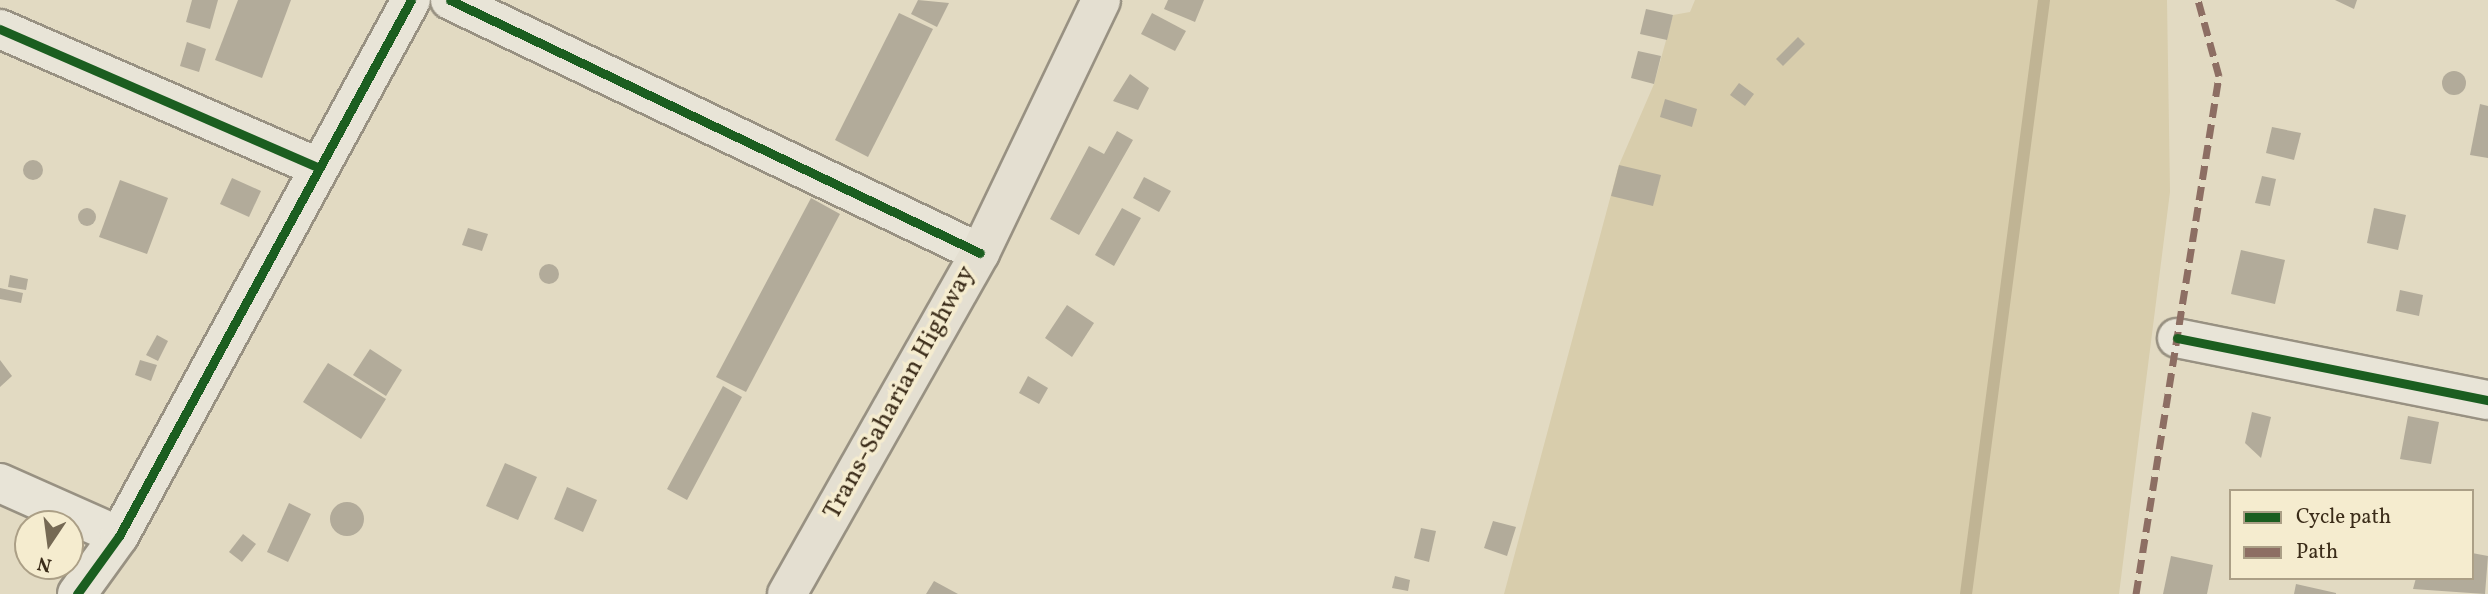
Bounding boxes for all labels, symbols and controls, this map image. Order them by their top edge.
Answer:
street label: Trans-Saharian Highway [817,261,983,525]
legend [2229,489,2474,580]
text: Cycle path [2296,503,2391,532]
north arrow [14,510,84,580]
text: Path [2296,538,2338,567]
text: N [35,549,54,578]

